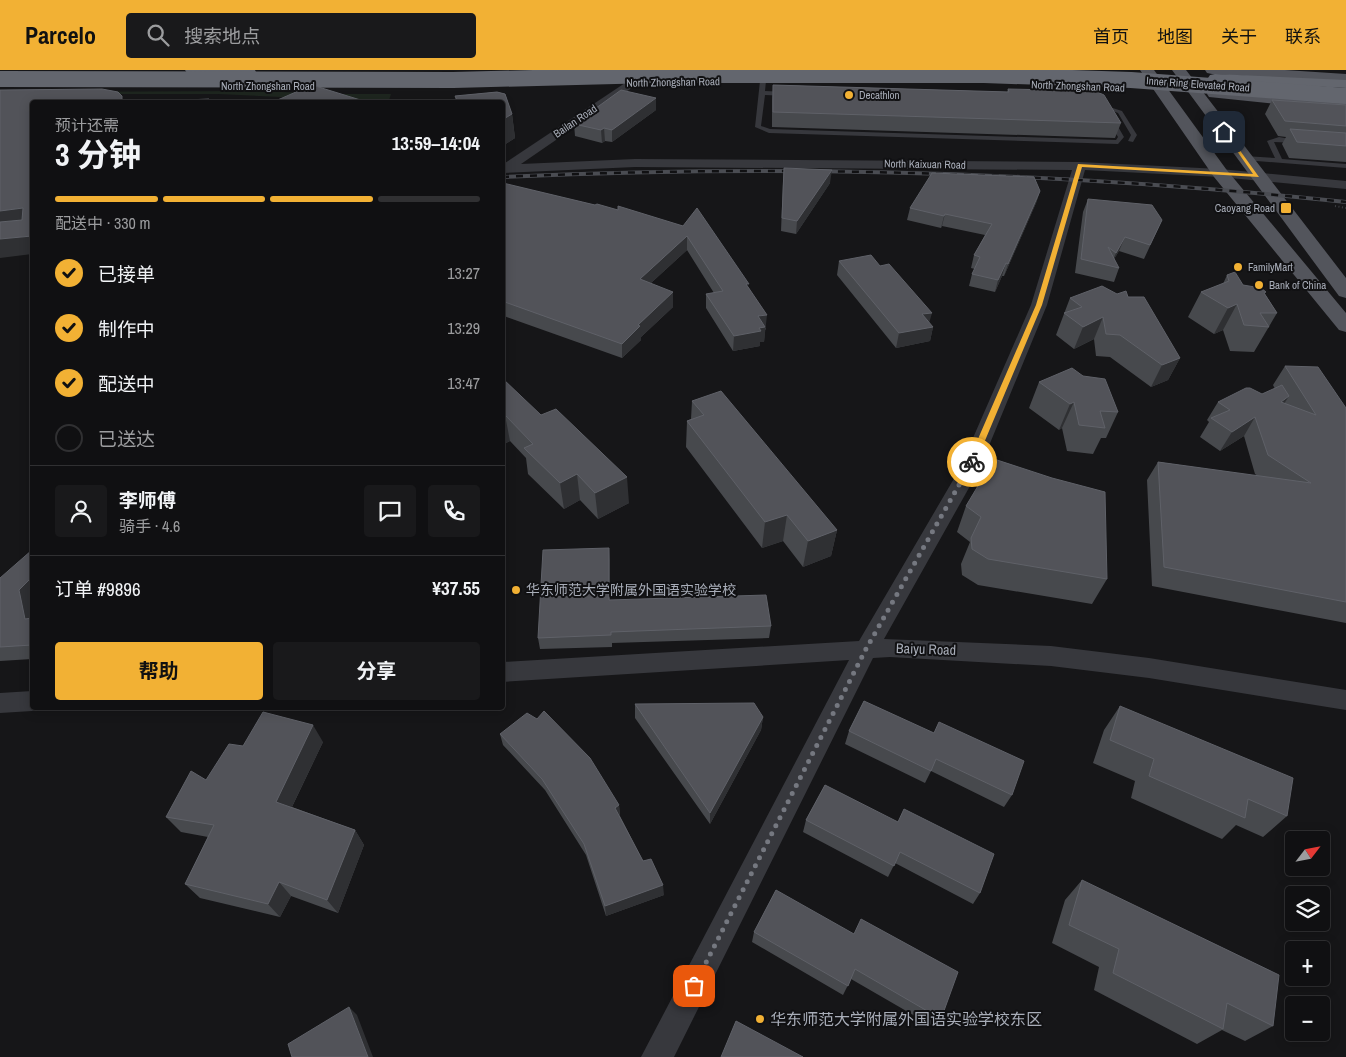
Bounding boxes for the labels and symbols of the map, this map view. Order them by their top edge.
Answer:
street label: Inner Ring Elevated Road [1146,73,1250,95]
street label: North Zhongshan Road [626,74,720,90]
street label: North Zhongshan Road [1031,77,1125,95]
street label: North Zhongshan Road [221,79,315,93]
place label: Decathlon [859,88,900,102]
marker: Decathlon [843,89,855,101]
street label: Bailan Road [551,101,599,141]
pin [1203,111,1245,153]
street label: North Kaixuan Road [884,156,966,172]
place label: Caoyang Road [1215,201,1275,215]
marker: Caoyang Road [1279,201,1293,215]
place label: FamilyMart [1248,260,1293,274]
marker: FamilyMart [1232,261,1244,273]
place label: Bank of China [1269,278,1326,292]
marker: Bank of China [1253,279,1265,291]
courier [947,437,997,487]
place label: 华东师范大学附属外国语实验学校 [526,581,736,599]
marker: 华东师范大学附属外国语实验学校 [510,584,522,596]
street label: Baiyu Road [896,639,956,659]
north arrow [1285,831,1330,876]
pin [673,965,715,1007]
place label: 华东师范大学附属外国语实验学校东区 [770,1008,1042,1030]
marker: 华东师范大学附属外国语实验学校东区 [754,1013,766,1025]

